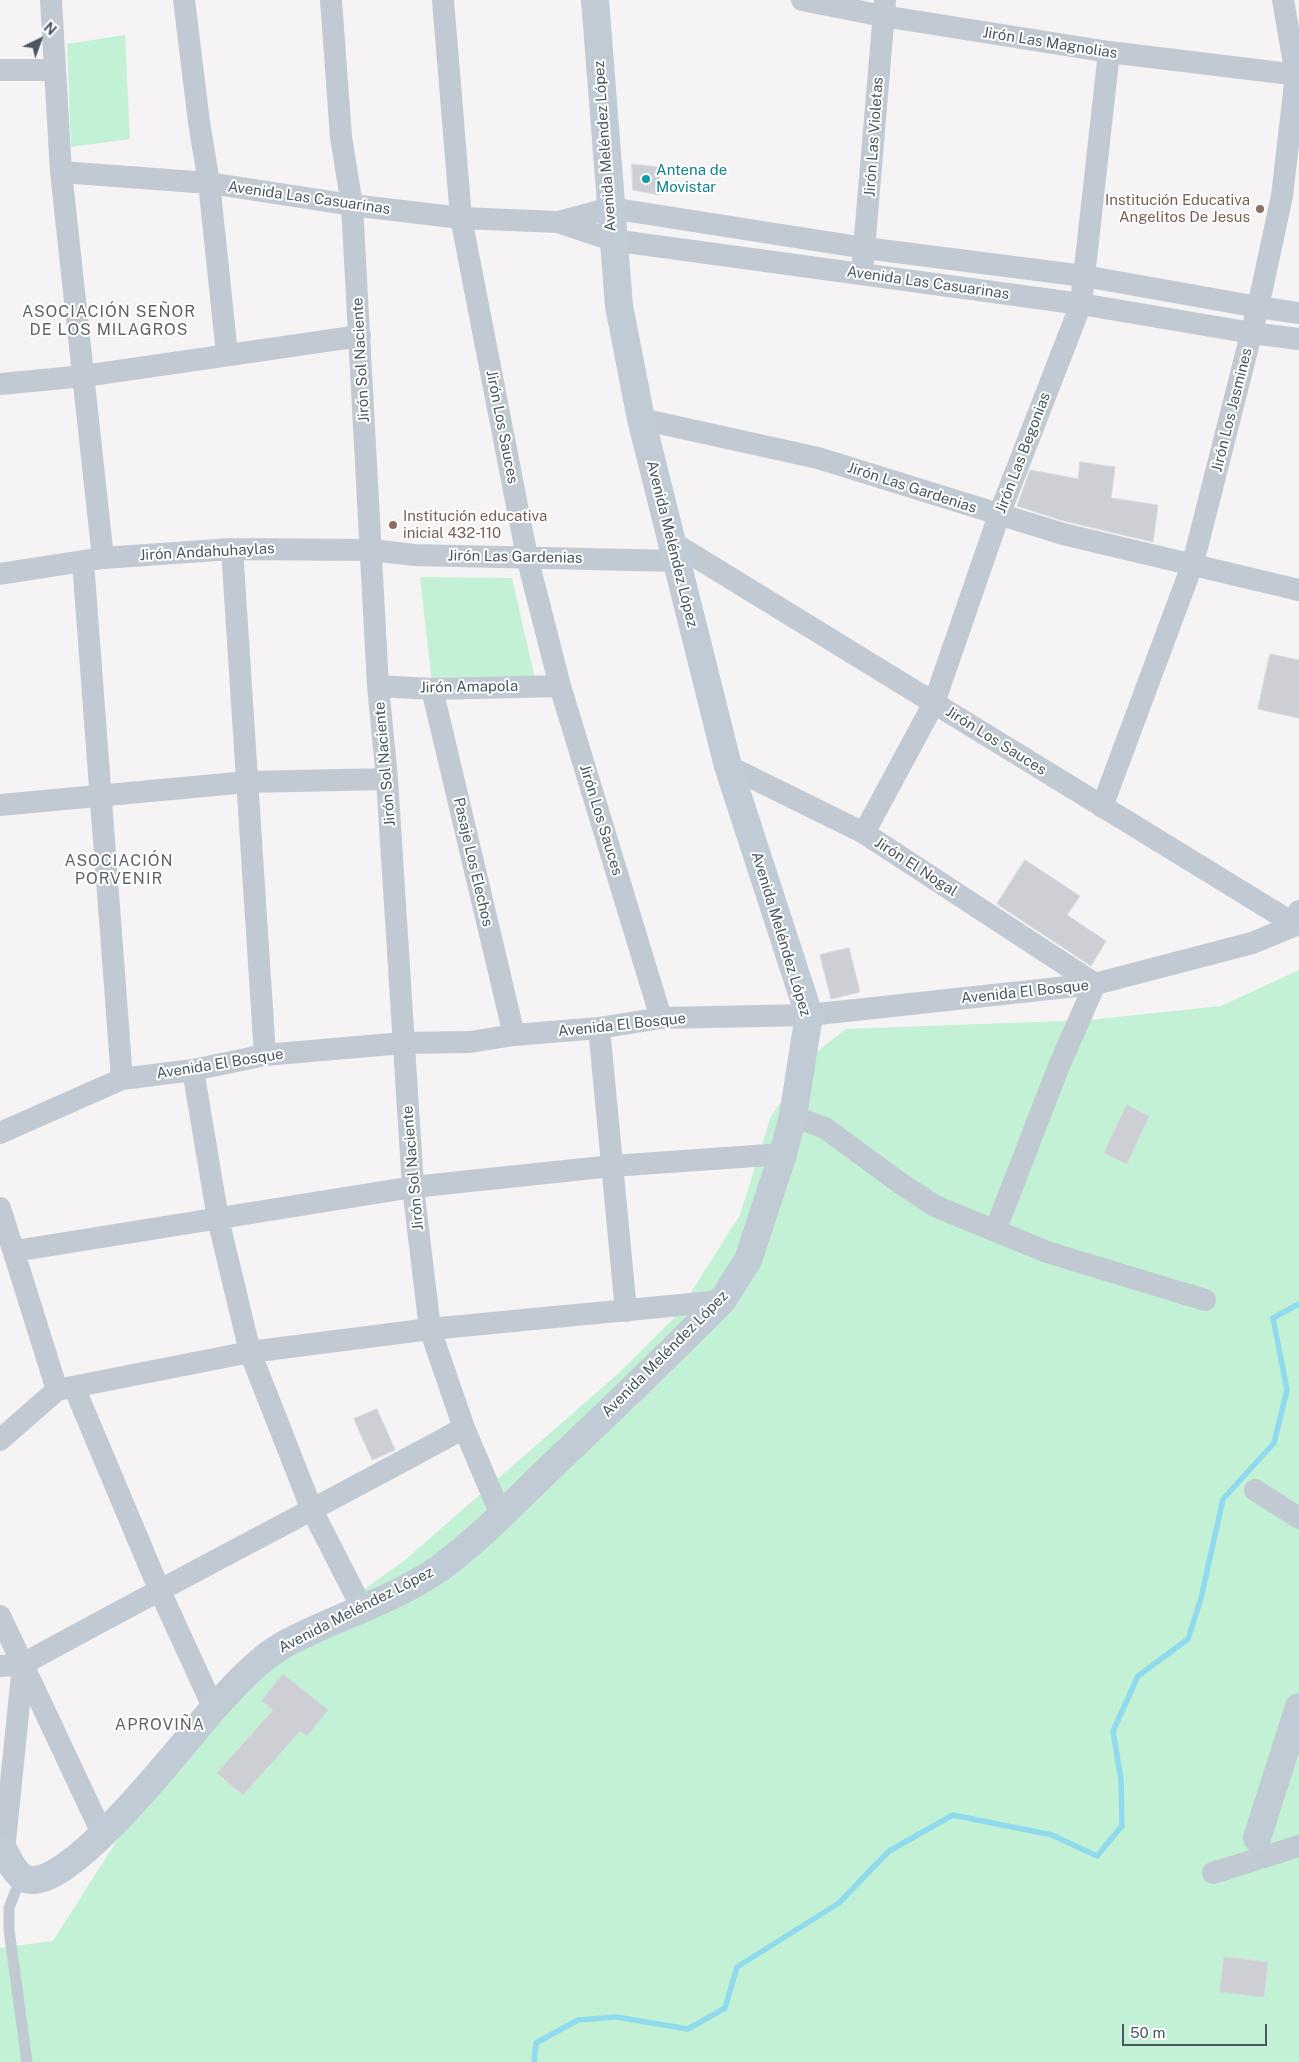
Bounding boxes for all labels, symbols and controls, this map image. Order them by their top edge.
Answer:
north arrow [15,15,65,65]
text: N [41,19,59,38]
street label: Jirón Las Magnolias [981,23,1119,63]
street label: Avenida Meléndez López [590,60,620,232]
street label: Jirón Las Violetas [861,76,887,198]
place label: Antena de Movistar [656,161,727,196]
marker: Antena de Movistar [640,173,652,185]
street label: Avenida Las Casuarinas [227,178,391,218]
place label: Institución Educativa Angelitos De Jesus [1105,191,1250,226]
marker: Institución Educativa Angelitos De Jesus [1254,203,1266,215]
street label: Avenida Las Casuarinas [846,263,1010,303]
street label: Jirón Sol Naciente [349,297,373,423]
district label: ASOCIACIÓN SEÑOR DE LOS MILAGROS [20,302,198,340]
street label: Jirón Los Jasmines [1208,346,1256,474]
street label: Jirón Los Sauces [482,369,522,485]
street label: Jirón Las Begonias [992,390,1054,516]
street label: Avenida Meléndez López [643,459,701,629]
street label: Jirón Las Gardenias [845,459,979,517]
place label: Institución educativa inicial 432-110 [403,507,547,542]
marker: Institución educativa inicial 432-110 [387,519,399,531]
street label: Jirón Andahuhaylas [139,539,275,565]
street label: Jirón Las Gardenias [448,547,582,567]
street label: Jirón Amapola [420,677,518,697]
street label: Jirón Sol Naciente [371,701,399,827]
street label: Jirón Los Sauces [942,703,1050,779]
street label: Jirón Los Sauces [576,762,626,878]
street label: Pasaje Los Elechos [449,796,497,928]
street label: Jirón El Nogal [871,834,961,900]
street label: Avenida Meléndez López [747,849,815,1019]
district label: ASOCIACIÓN PORVENIR [63,851,175,889]
street label: Avenida El Bosque [960,976,1090,1008]
street label: Avenida El Bosque [557,1009,687,1041]
street label: Avenida El Bosque [155,1045,285,1083]
street label: Jirón Sol Naciente [399,1105,427,1231]
street label: Avenida Meléndez López [598,1287,732,1421]
street label: Avenida Meléndez López [276,1563,436,1657]
district label: APROVIÑA [114,1715,206,1735]
scale bar [1124,2014,1269,2046]
text: 50 m [1130,2024,1165,2041]

